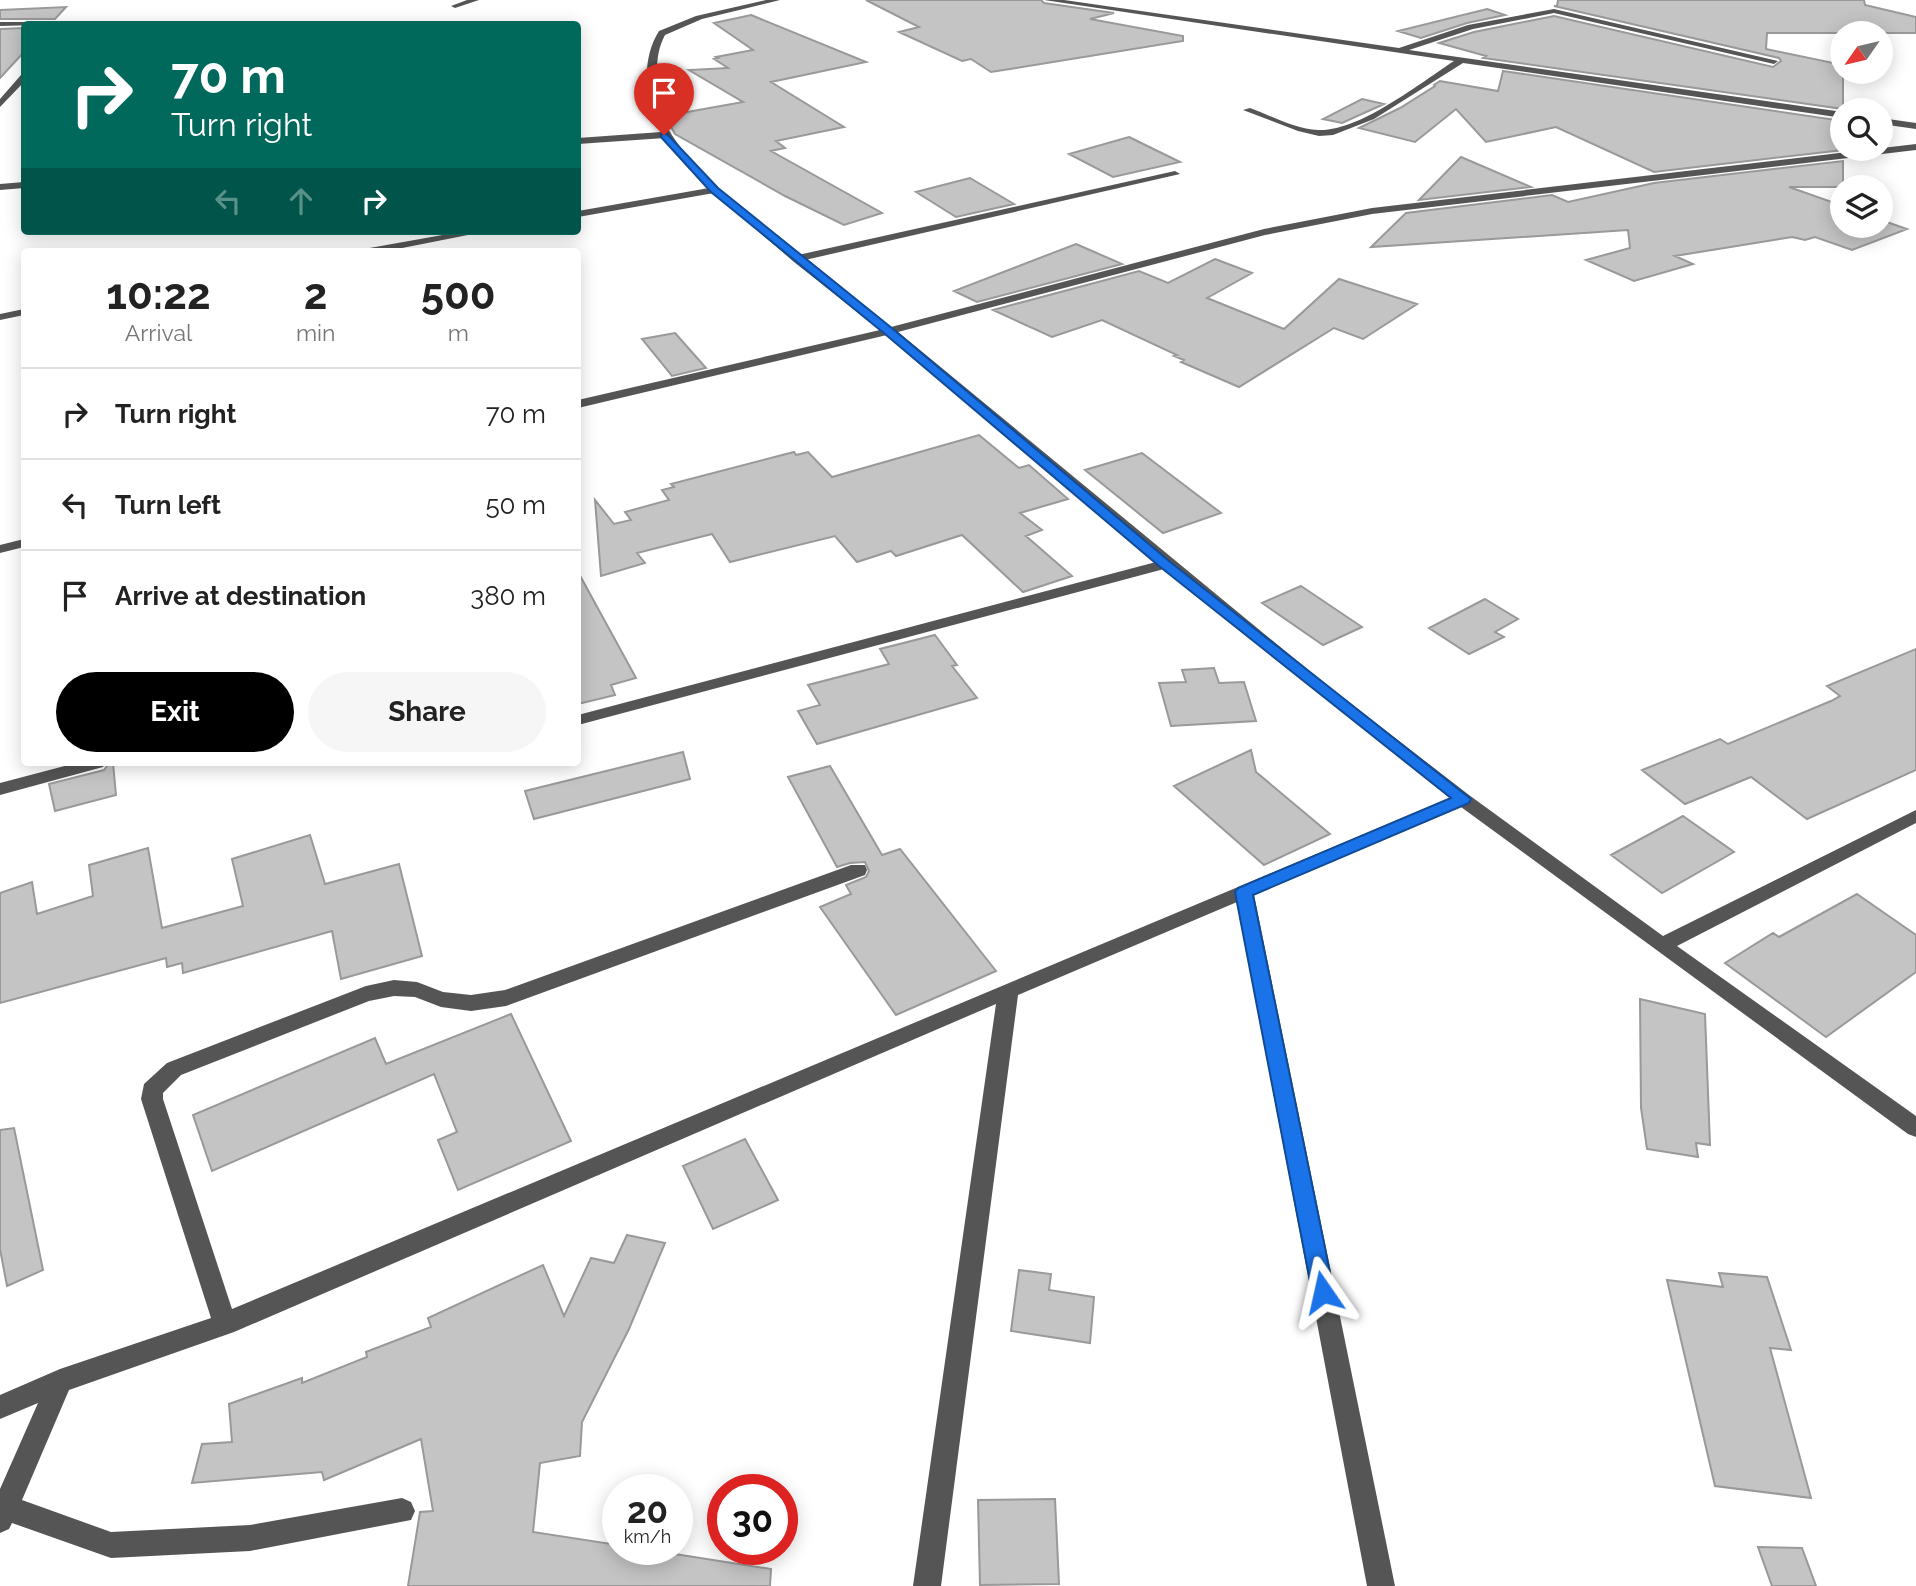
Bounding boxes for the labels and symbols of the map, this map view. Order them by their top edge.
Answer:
north arrow [1830,21,1894,84]
pin [634,63,694,135]
position arrow [1286,1255,1360,1329]
speed limit sign: 30 [707,1474,798,1565]

